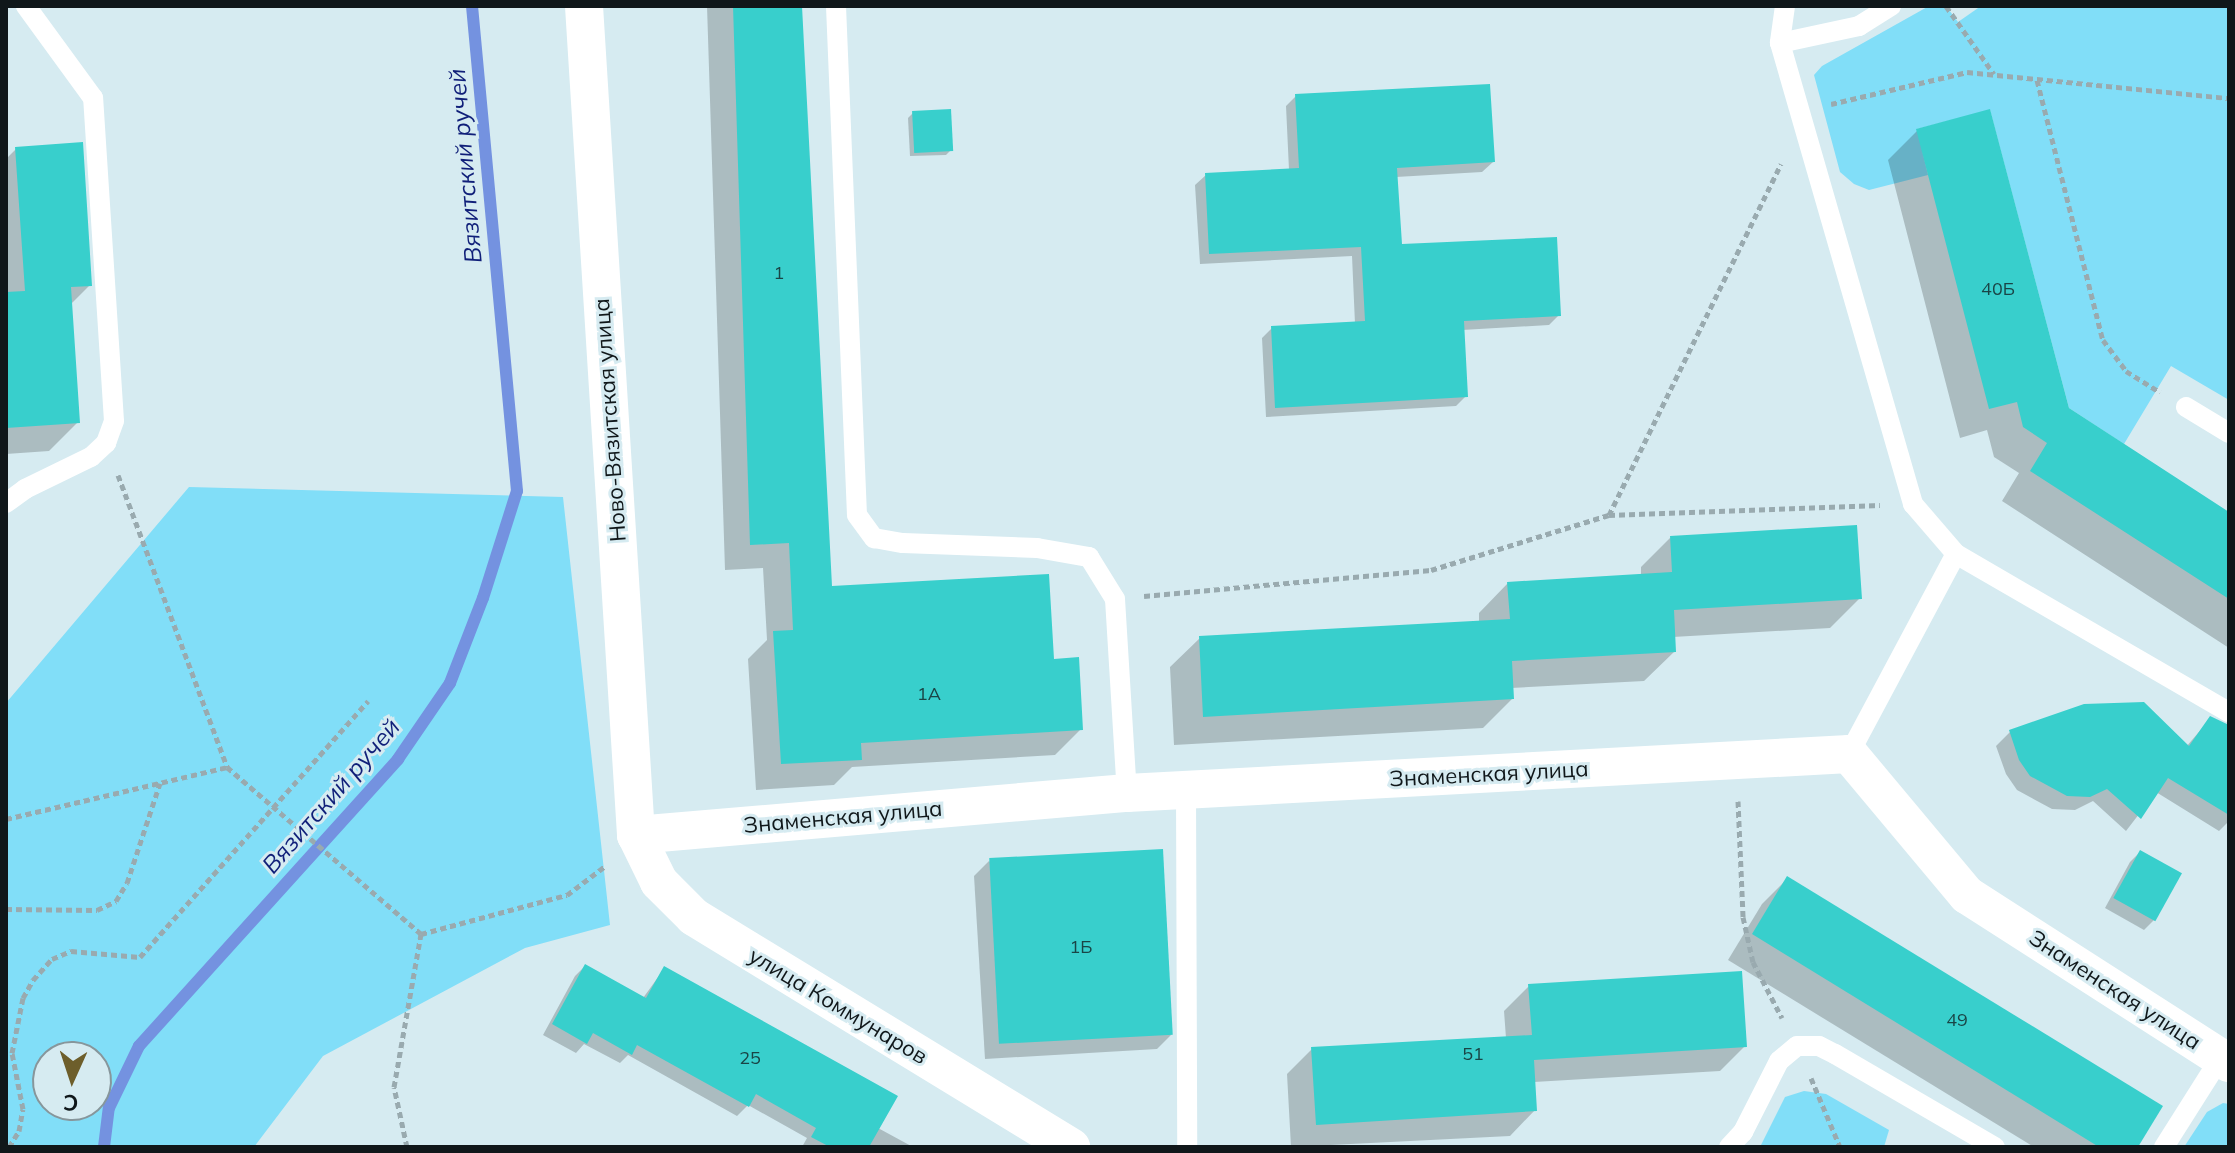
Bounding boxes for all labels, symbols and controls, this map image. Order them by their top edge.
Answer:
water label: Вязитский ручей [442,67,488,265]
house number: 1 [774,262,784,284]
house number: 40Б [1981,278,2015,300]
street label: Ново-Вязитская улица [588,297,632,543]
house number: 1А [917,683,941,705]
water label: Вязитский ручей [256,713,406,879]
street label: Знаменская улица [1389,756,1589,792]
street label: Знаменская улица [743,795,943,839]
street label: Знаменская улица [2024,925,2206,1055]
house number: 1Б [1070,936,1092,958]
street label: улица Коммунаров [744,942,932,1070]
house number: 49 [1946,1009,1968,1031]
north arrow [32,1041,112,1121]
house number: 51 [1462,1043,1484,1065]
house number: 25 [739,1047,761,1069]
text: С [63,1089,79,1117]

